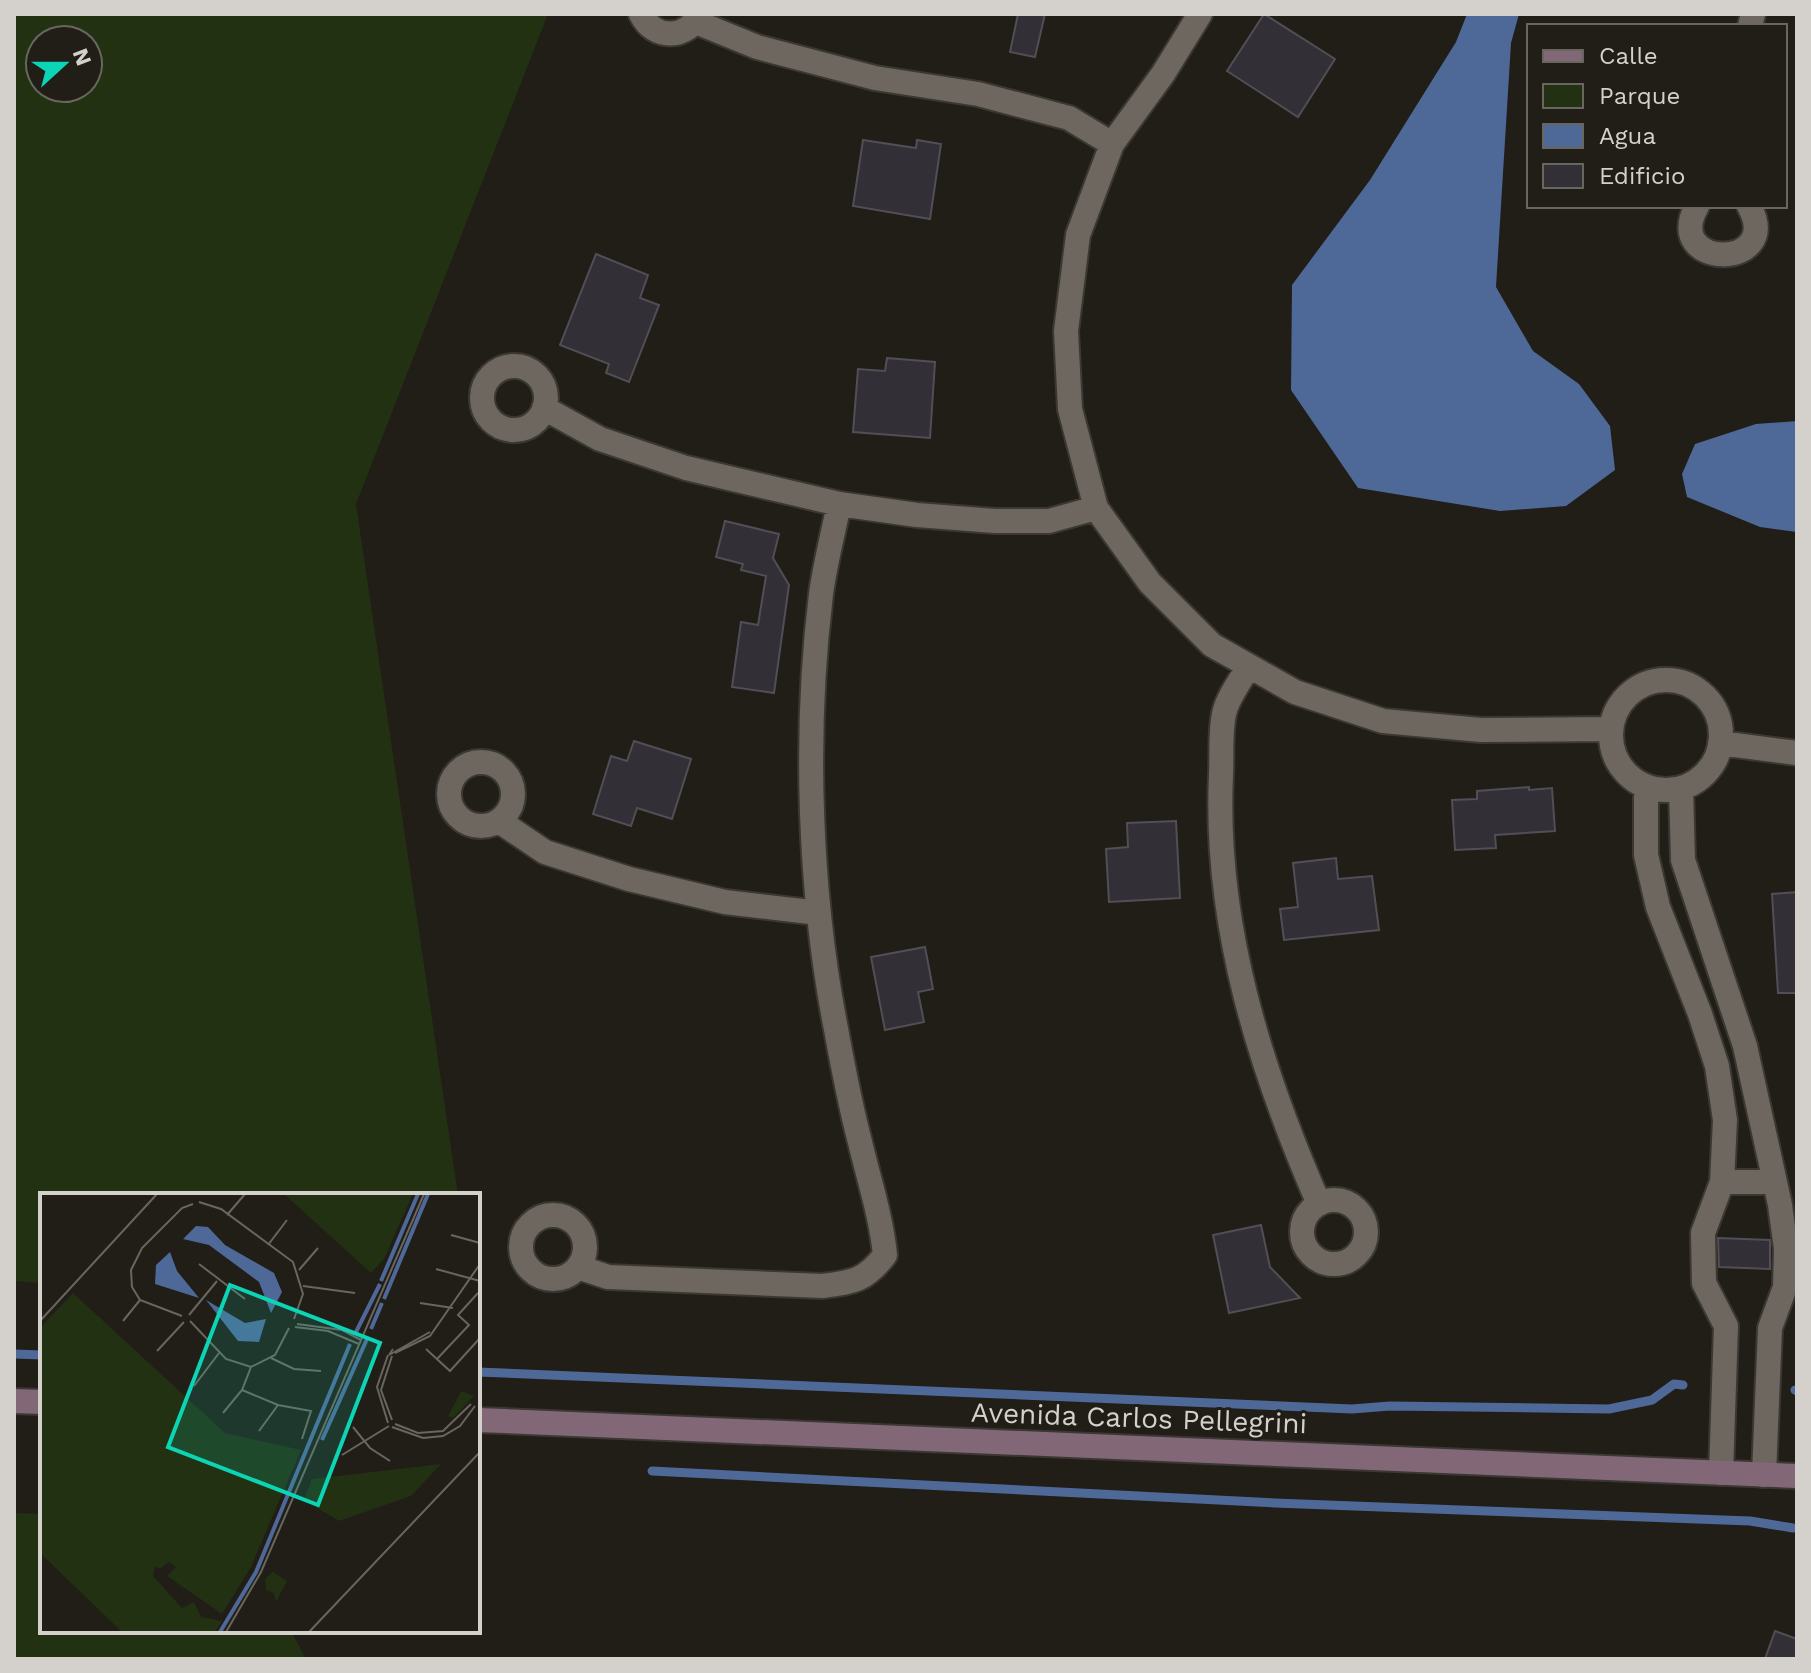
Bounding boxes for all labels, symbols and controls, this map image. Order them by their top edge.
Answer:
north arrow [24,24,104,104]
legend [1527,24,1787,208]
text: Calle [1599,42,1658,70]
text: N [68,45,97,69]
text: Parque [1599,82,1680,110]
text: Agua [1599,122,1656,150]
text: Edificio [1599,162,1685,190]
inset map [40,1193,480,1633]
street label: Avenida Carlos Pellegrini [970,1396,1308,1440]

